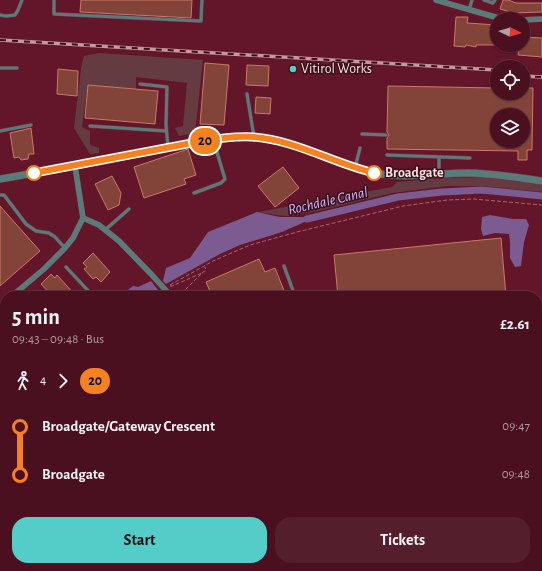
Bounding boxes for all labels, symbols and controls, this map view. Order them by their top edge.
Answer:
north arrow [490,12,530,52]
map controls [490,12,530,148]
button: locate [490,60,530,100]
place label: Vitirol Works [301,62,372,76]
marker: Vitirol Works [288,64,298,74]
button: layers [490,108,530,148]
line badge: 20 [187,128,223,154]
text: 20 [198,134,212,148]
unlabelled marker [26,165,42,181]
marker: Broadgate [366,165,382,181]
place label: Broadgate [385,166,444,180]
water label: Rochdale Canal [287,184,370,217]
text: 5 min [12,306,60,328]
text: £2.61 [500,317,530,332]
text: 09:43 – 09:48 · Bus [12,333,104,346]
icon: walk [12,370,34,392]
icon: forward [52,370,74,392]
text: 4 [40,374,46,387]
text: 20 [88,374,102,388]
text: Broadgate/Gateway Crescent [42,419,215,434]
text: 09:47 [502,420,530,433]
text: Broadgate [42,467,105,482]
text: 09:48 [502,468,530,481]
button: Start [12,517,267,563]
button: Tickets [275,517,530,563]

